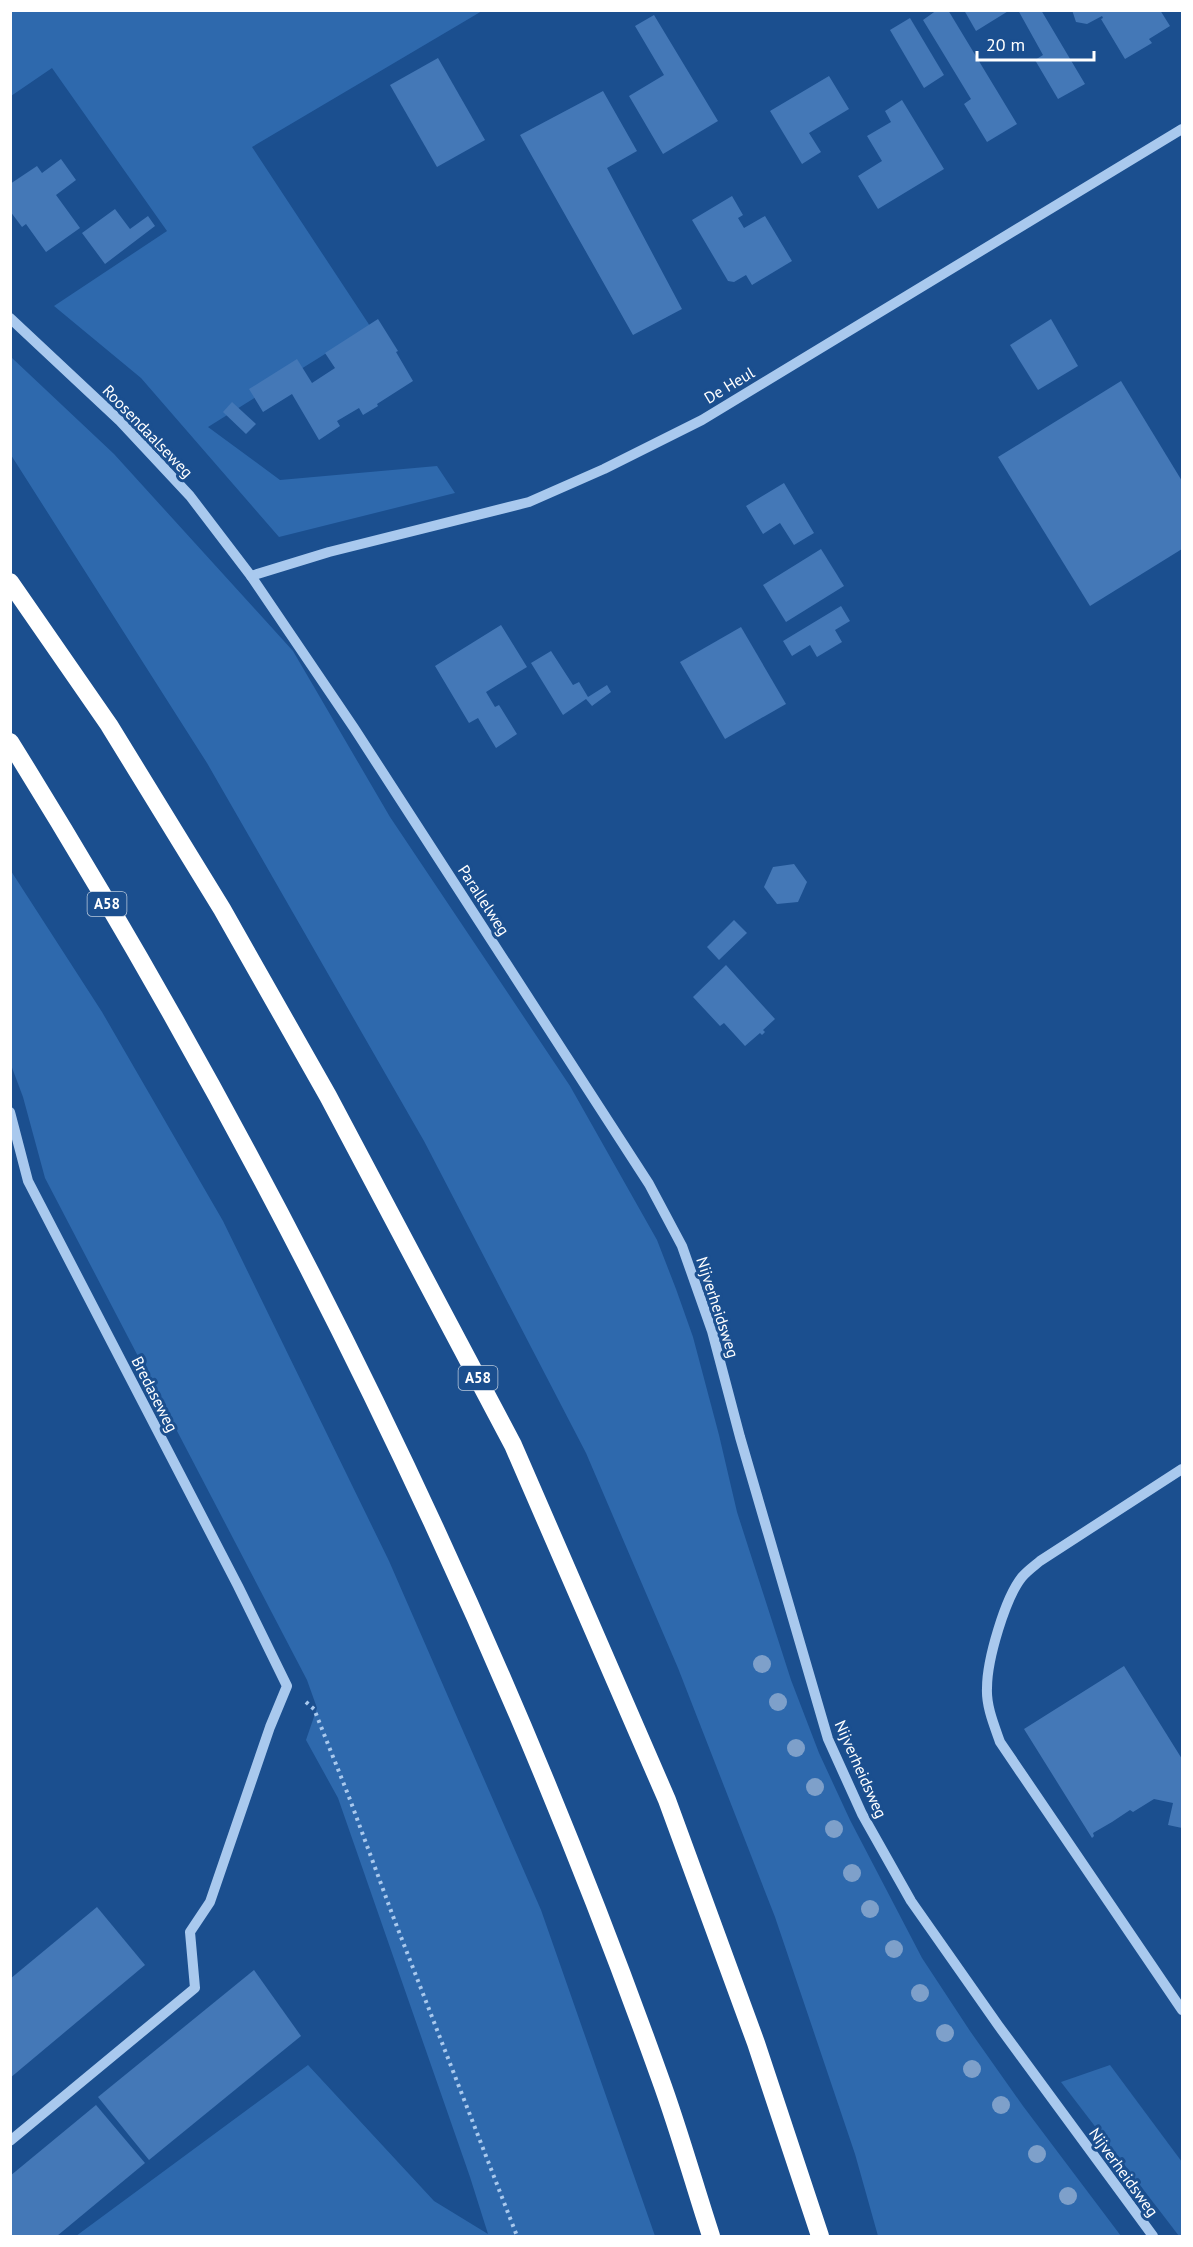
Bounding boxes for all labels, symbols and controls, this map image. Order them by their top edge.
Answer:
scale bar [977,24,1094,62]
text: 20 m [986,33,1025,56]
street label: De Heul [700,362,758,408]
street label: Roosendaalseweg [99,380,197,482]
street label: Parallelweg [454,861,514,939]
road number: A58 [88,892,126,916]
street label: Nijverheidsweg [692,1254,744,1360]
street label: Bredaseweg [127,1353,183,1435]
road number: A58 [458,1366,498,1390]
street label: Nijverheidsweg [830,1717,892,1821]
street label: Nijverheidsweg [1085,2124,1163,2220]

